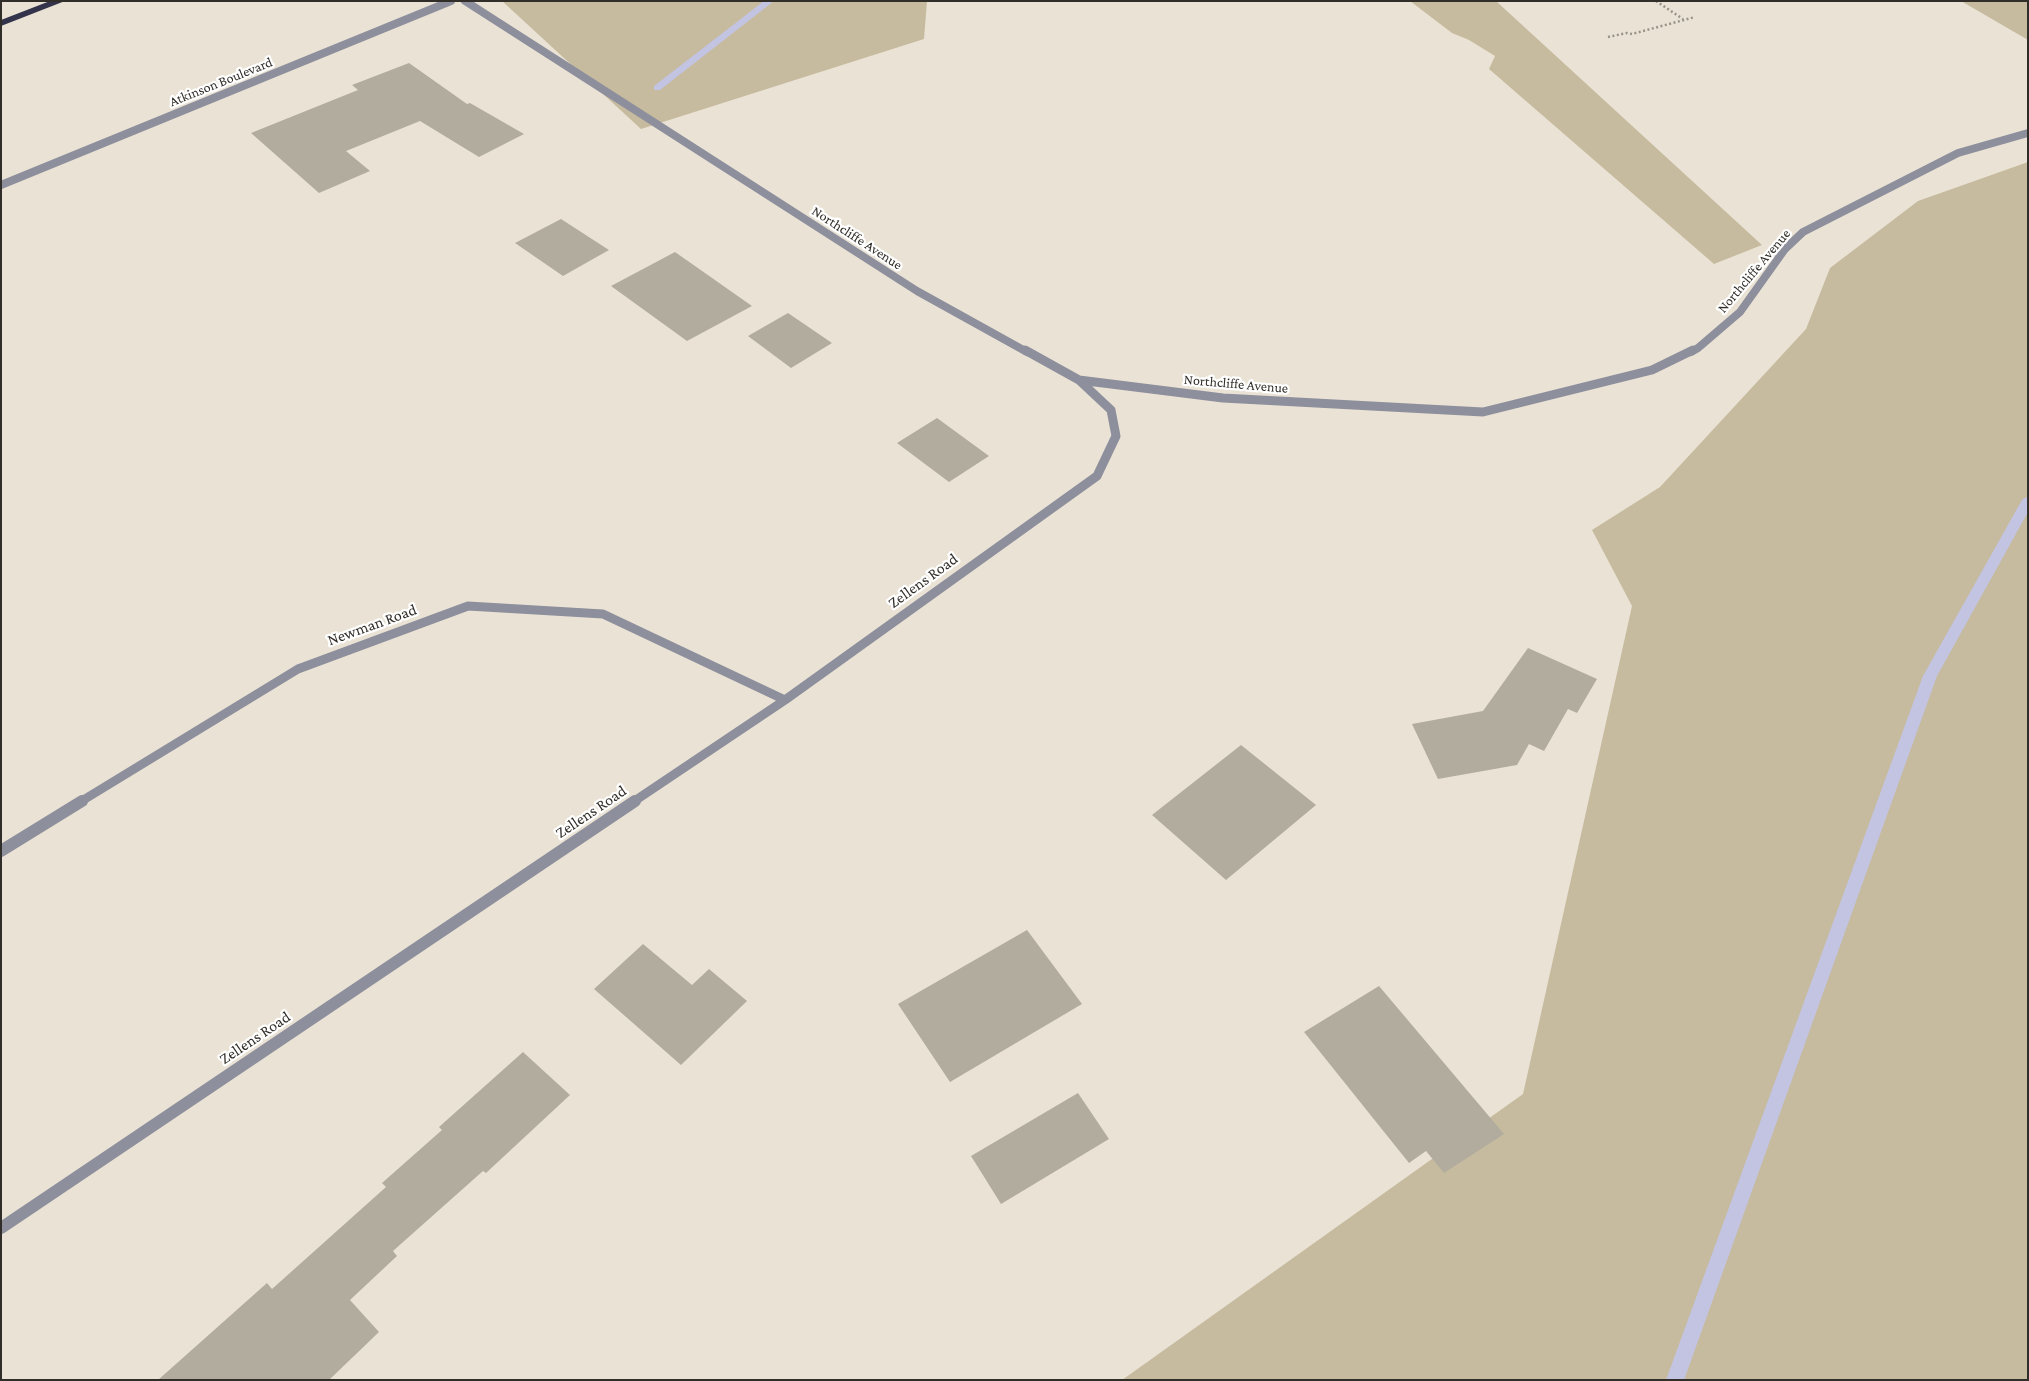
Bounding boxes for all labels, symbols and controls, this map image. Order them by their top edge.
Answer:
street label: Atkinson Boulevard [167,54,275,110]
street label: Northcliffe Avenue [809,202,905,274]
street label: Northcliffe Avenue [1714,226,1794,316]
street label: Northcliffe Avenue [1183,371,1289,397]
street label: Zellens Road [885,549,961,613]
street label: Newman Road [325,600,419,650]
street label: Zellens Road [552,781,630,843]
street label: Zellens Road [216,1007,294,1069]

